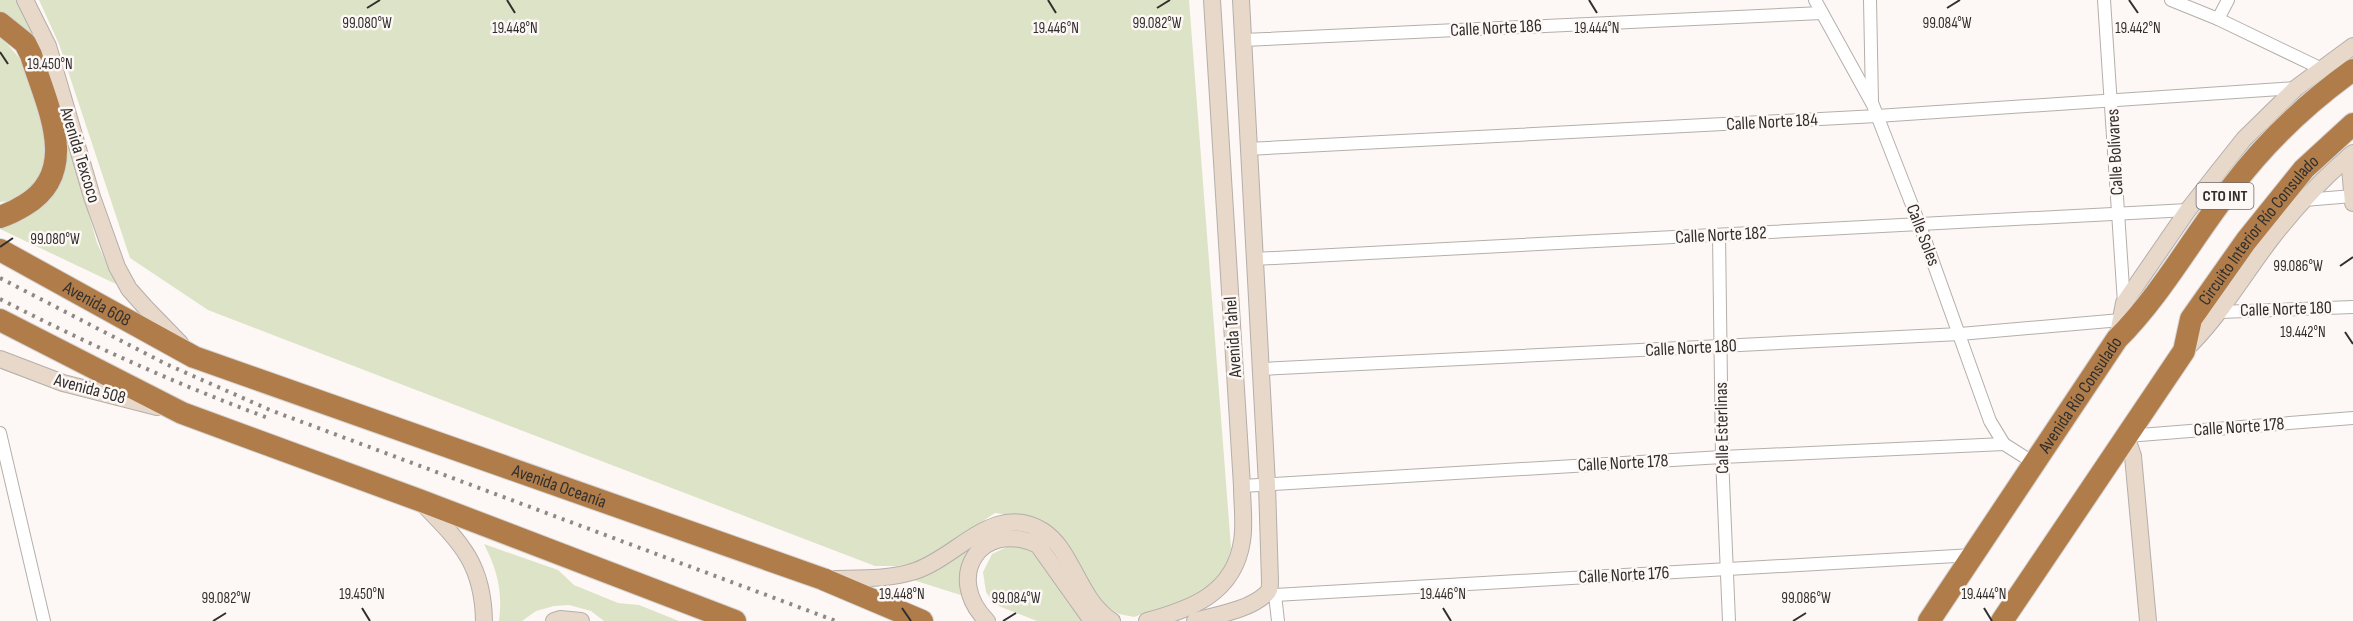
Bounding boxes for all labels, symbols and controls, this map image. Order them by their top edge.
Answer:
text: 99.080°W [342,14,392,33]
text: 99.082°W [1132,14,1182,33]
text: 99.084°W [1923,14,1972,33]
street label: Calle Norte 186 [1450,15,1542,41]
text: 19.448°N [492,19,538,38]
text: 19.446°N [1033,19,1079,38]
text: 19.444°N [1575,19,1619,38]
text: 19.442°N [2115,19,2161,38]
text: 19.450°N [27,55,73,74]
street label: Avenida Texcoco [55,104,104,205]
street label: Calle Bolívares [2102,108,2128,196]
street label: Calle Norte 184 [1726,109,1819,135]
street label: Circuito Interior Río Consulado [2194,151,2323,309]
road number: CTO INT [2196,183,2254,209]
street label: Calle Soles [1902,201,1944,269]
street label: Calle Norte 182 [1675,222,1767,248]
text: 99.080°W [30,230,80,249]
text: 99.086°W [2273,257,2323,276]
street label: Avenida 608 [59,276,135,331]
street label: Avenida Tahel [1220,296,1246,379]
street label: Calle Norte 180 [2240,297,2332,321]
text: 19.442°N [2280,323,2326,342]
street label: Avenida Río Consulado [2033,333,2126,458]
street label: Calle Norte 180 [1645,335,1737,361]
street label: Avenida 508 [51,369,128,409]
street label: Calle Esterlinas [1711,382,1733,474]
street label: Calle Norte 178 [2193,413,2285,441]
street label: Calle Norte 178 [1577,450,1669,476]
street label: Avenida Oceanía [509,459,609,512]
street label: Calle Norte 176 [1578,562,1670,588]
text: 19.450°N [339,585,385,604]
text: 19.448°N [879,585,925,604]
text: 19.446°N [1420,585,1466,604]
text: 19.444°N [1962,585,2006,604]
text: 99.082°W [201,589,251,608]
text: 99.084°W [992,589,1041,608]
text: 99.086°W [1781,589,1831,608]

